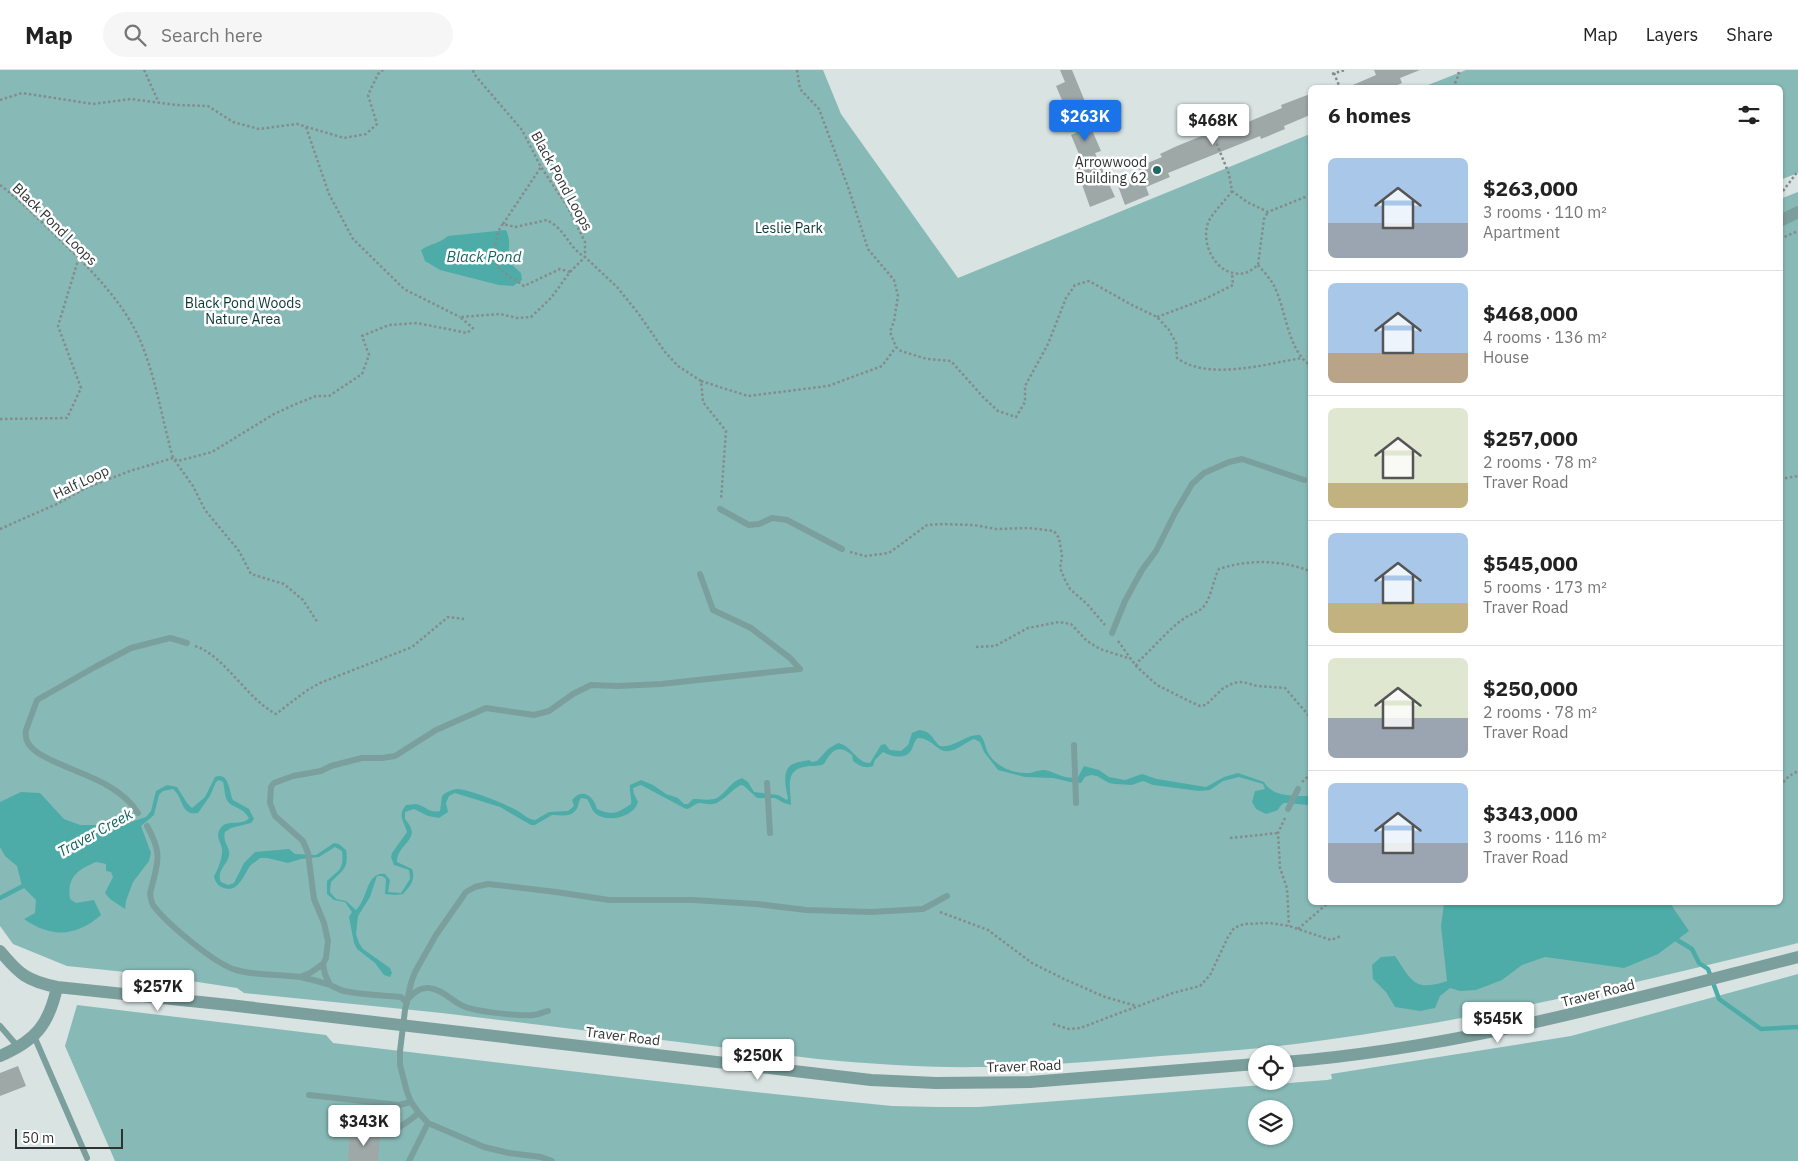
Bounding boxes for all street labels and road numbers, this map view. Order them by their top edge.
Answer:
street label: Black Pond Loops [527,128,597,234]
street label: Black Pond Loops [9,179,101,269]
street label: Half Loop [50,461,112,503]
street label: Traver Road [1559,975,1637,1011]
street label: Traver Road [585,1023,661,1049]
street label: Traver Road [986,1056,1062,1076]

